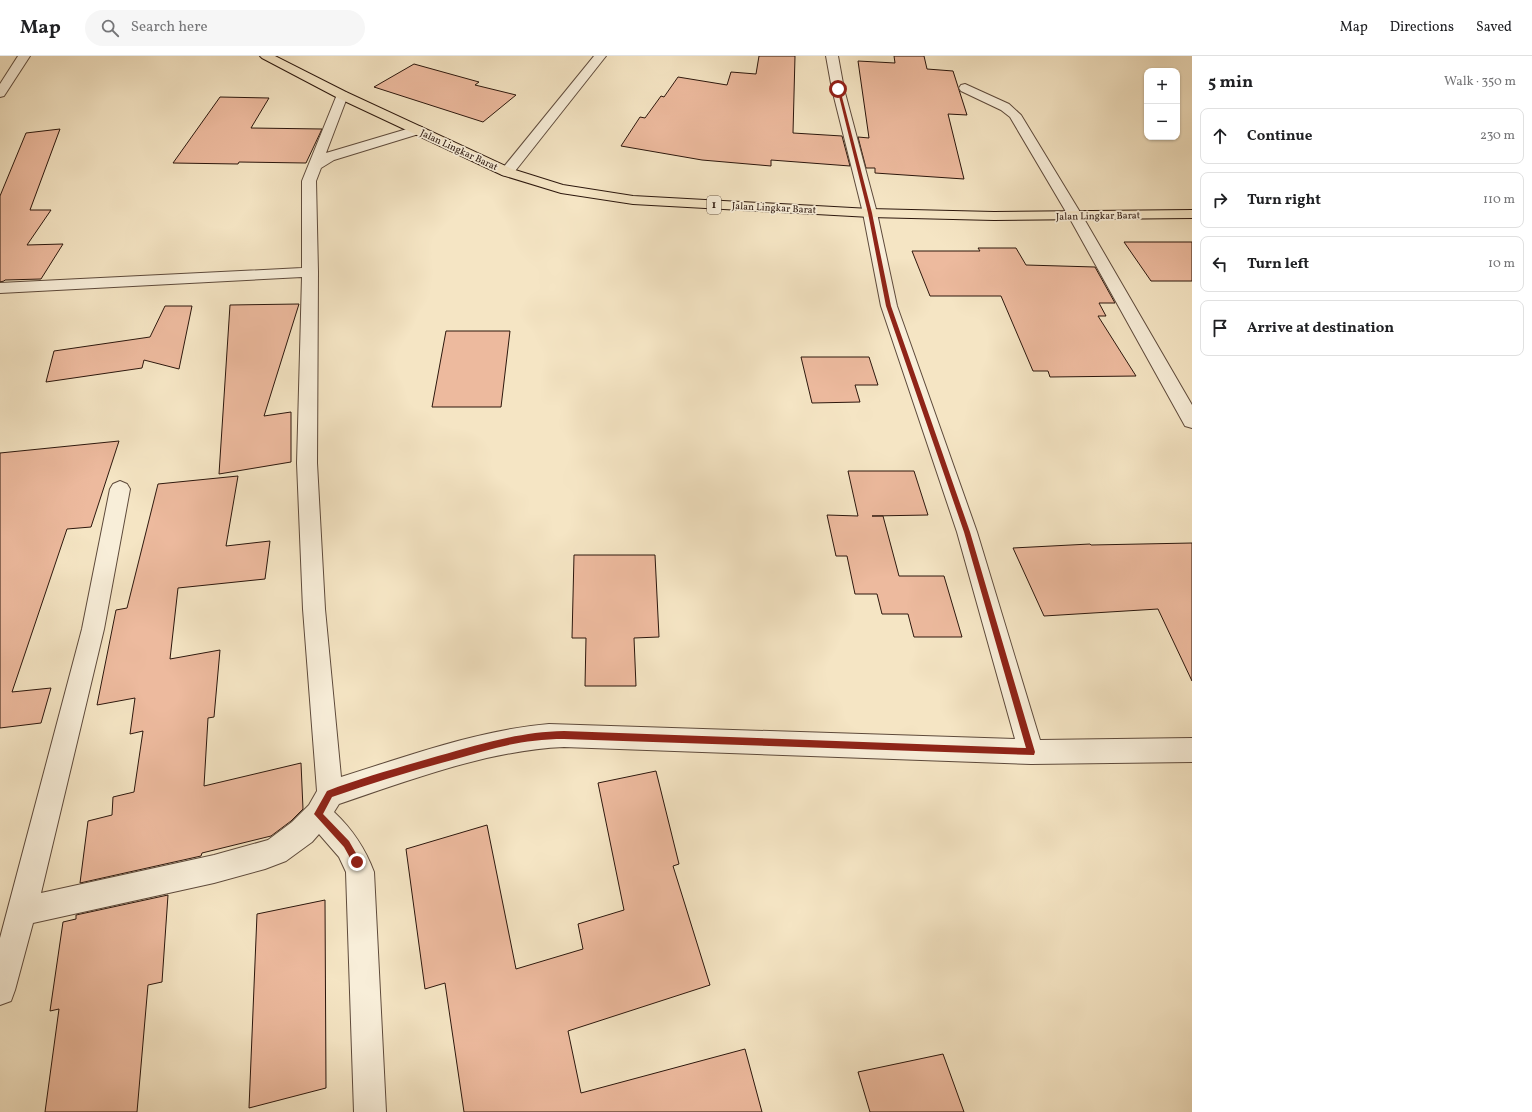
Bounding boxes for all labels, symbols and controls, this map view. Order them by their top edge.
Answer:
search box [85,10,365,46]
text: Map [20,15,61,41]
icon: search [99,17,121,39]
text: Search here [131,17,208,38]
text: Map [1340,18,1368,37]
text: Directions [1390,18,1454,37]
text: Saved [1476,18,1512,37]
map controls [1144,68,1180,140]
button: + [1144,68,1180,104]
text: 5 min [1208,71,1253,94]
text: Walk · 350 m [1444,73,1516,91]
route start [829,80,847,98]
button: − [1144,104,1180,140]
icon: ahead [1209,125,1231,147]
street label: Jalan Lingkar Barat [418,126,501,174]
text: Continue [1247,126,1312,147]
text: 230 m [1480,127,1515,145]
icon: right [1209,189,1231,211]
text: Turn right [1247,190,1321,211]
text: 110 m [1483,191,1515,209]
road number: 1 [707,196,721,214]
street label: Jalan Lingkar Barat [732,199,817,217]
street label: Jalan Lingkar Barat [1056,208,1141,224]
icon: left [1209,253,1231,275]
text: Turn left [1247,254,1309,275]
text: 10 m [1488,255,1515,273]
icon: arrive [1209,317,1231,339]
text: Arrive at destination [1247,318,1394,339]
route end [348,853,366,871]

